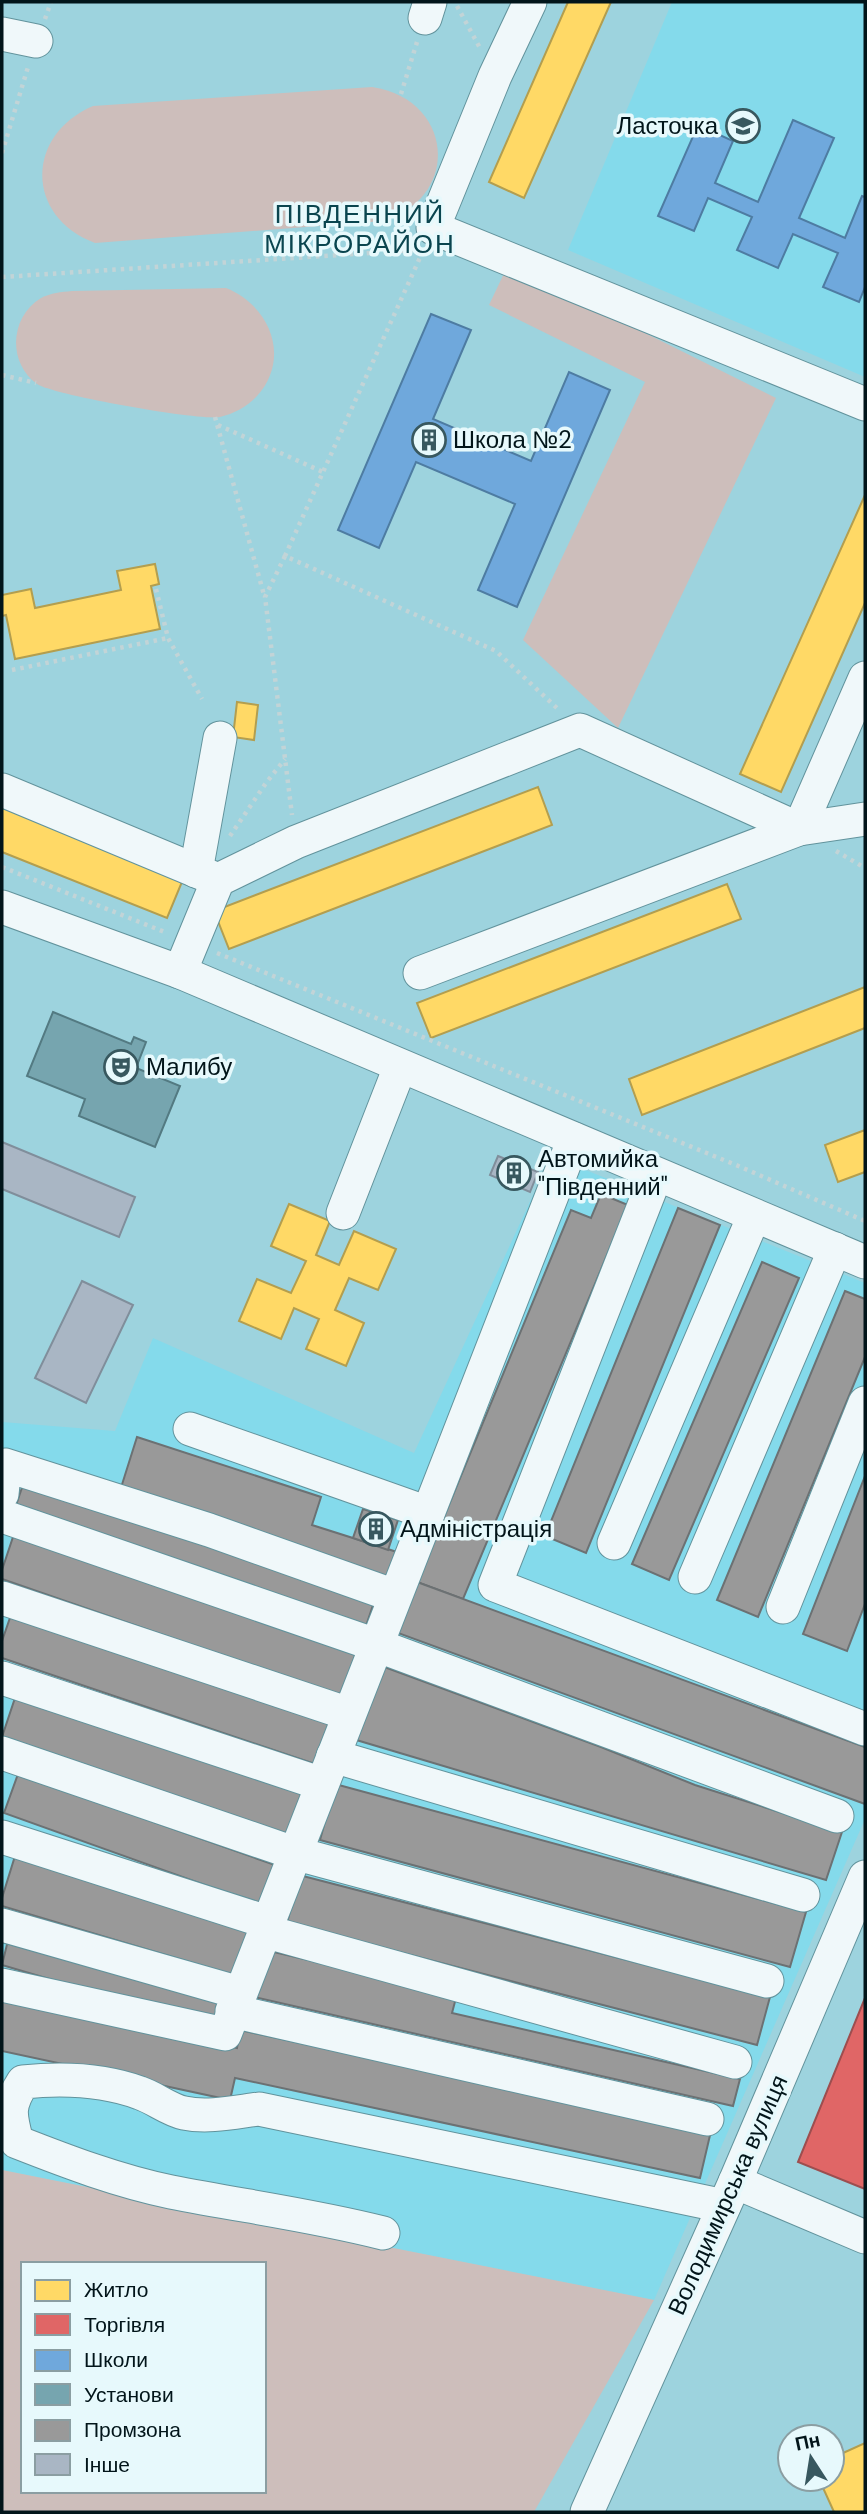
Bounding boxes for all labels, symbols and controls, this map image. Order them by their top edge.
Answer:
school or university icon: Ласточка [724,107,762,145]
place label: Ласточка [616,110,719,141]
district label: ПІВДЕННИЙ МІКРОРАЙОН [264,197,456,261]
building icon: Школа №2 [410,421,448,459]
place label: Школа №2 [453,424,572,455]
theatre icon: Малибу [102,1048,140,1086]
place label: Малибу [146,1051,232,1082]
place label: Автомийка "Південний" [538,1143,668,1202]
building icon: Автомийка "Південний" [495,1154,533,1192]
building icon: Адміністрація [357,1510,395,1548]
place label: Адміністрація [400,1513,552,1544]
street label: Володимирська вулиця [661,2070,795,2320]
legend [21,2262,266,2493]
text: Житло [84,2276,148,2304]
text: Торгівля [84,2311,165,2339]
text: Школи [84,2346,148,2374]
text: Установи [84,2381,174,2409]
text: Промзона [84,2416,181,2444]
north arrow [776,2423,846,2493]
text: Пн [793,2427,822,2457]
text: Інше [84,2451,130,2479]

